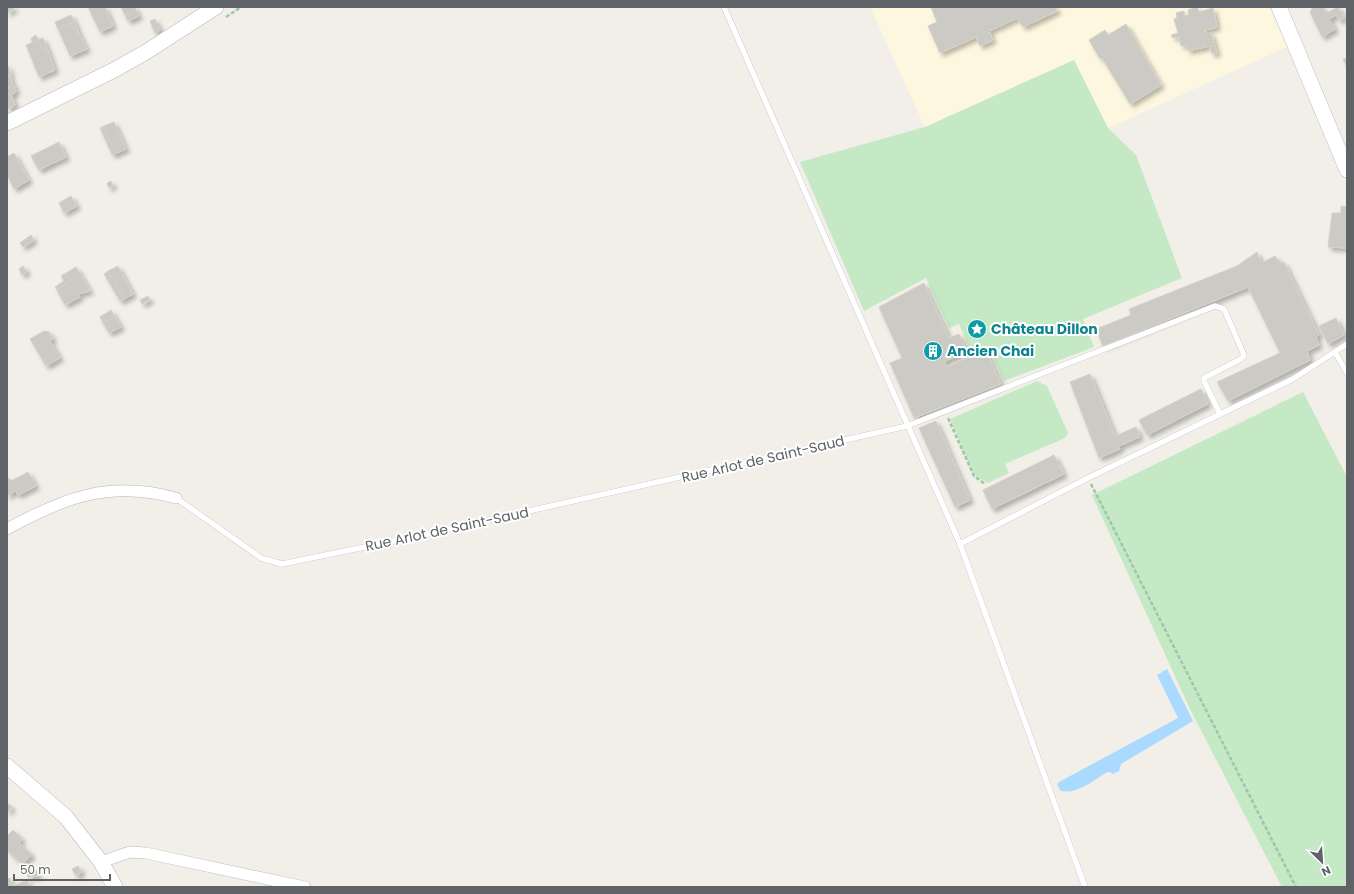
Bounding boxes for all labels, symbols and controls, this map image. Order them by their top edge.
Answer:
place icon: Château Dillon [966,318,988,340]
place label: Château Dillon [991,319,1098,339]
building icon: Ancien Chai [922,340,944,362]
place label: Ancien Chai [947,341,1034,361]
street label: Rue Arlot de Saint-Saud [680,431,846,487]
street label: Rue Arlot de Saint-Saud [363,502,531,556]
north arrow [1302,842,1342,882]
scale bar [14,856,110,882]
text: 50 m [20,861,51,878]
text: N [1319,862,1333,880]

